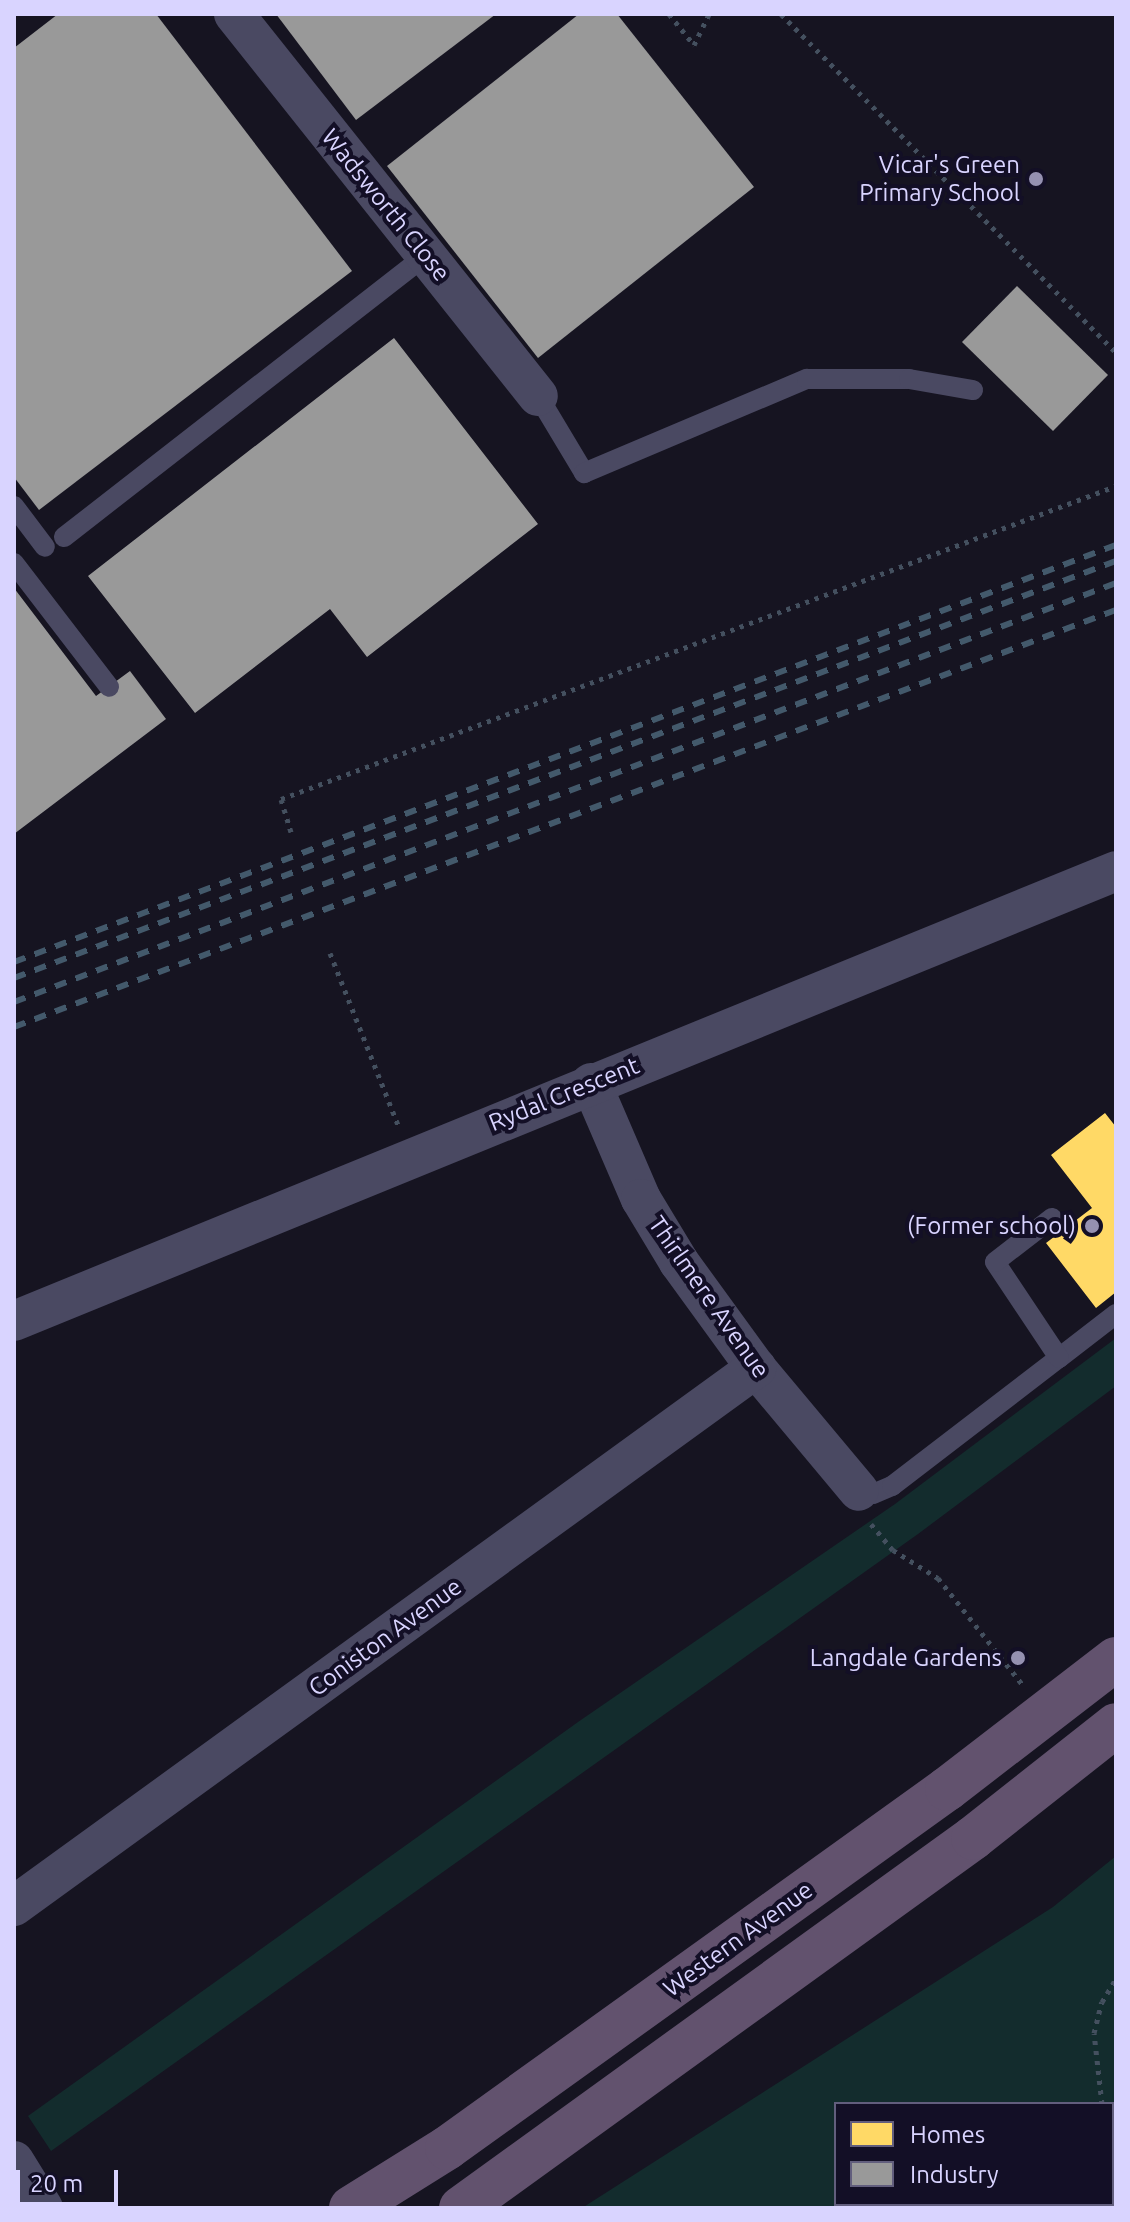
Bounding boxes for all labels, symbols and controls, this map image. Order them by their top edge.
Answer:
street label: Wadsworth Close [316,123,456,287]
place label: Vicar's Green Primary School [859,151,1020,207]
marker: Vicar's Green Primary School [1027,170,1045,188]
street label: Rydal Crescent [485,1051,643,1137]
street label: Thirlmere Avenue [642,1211,776,1383]
place label: (Former school) [907,1212,1076,1240]
marker: (Former school) [1083,1217,1101,1235]
street label: Coniston Avenue [303,1572,467,1702]
place label: Langdale Gardens [810,1644,1002,1672]
marker: Langdale Gardens [1009,1649,1027,1667]
street label: Western Avenue [658,1875,818,2003]
legend [834,2102,1114,2206]
text: Homes [910,2121,985,2148]
scale bar [20,2154,122,2204]
text: Industry [910,2161,999,2188]
text: 20 m [30,2170,83,2197]

